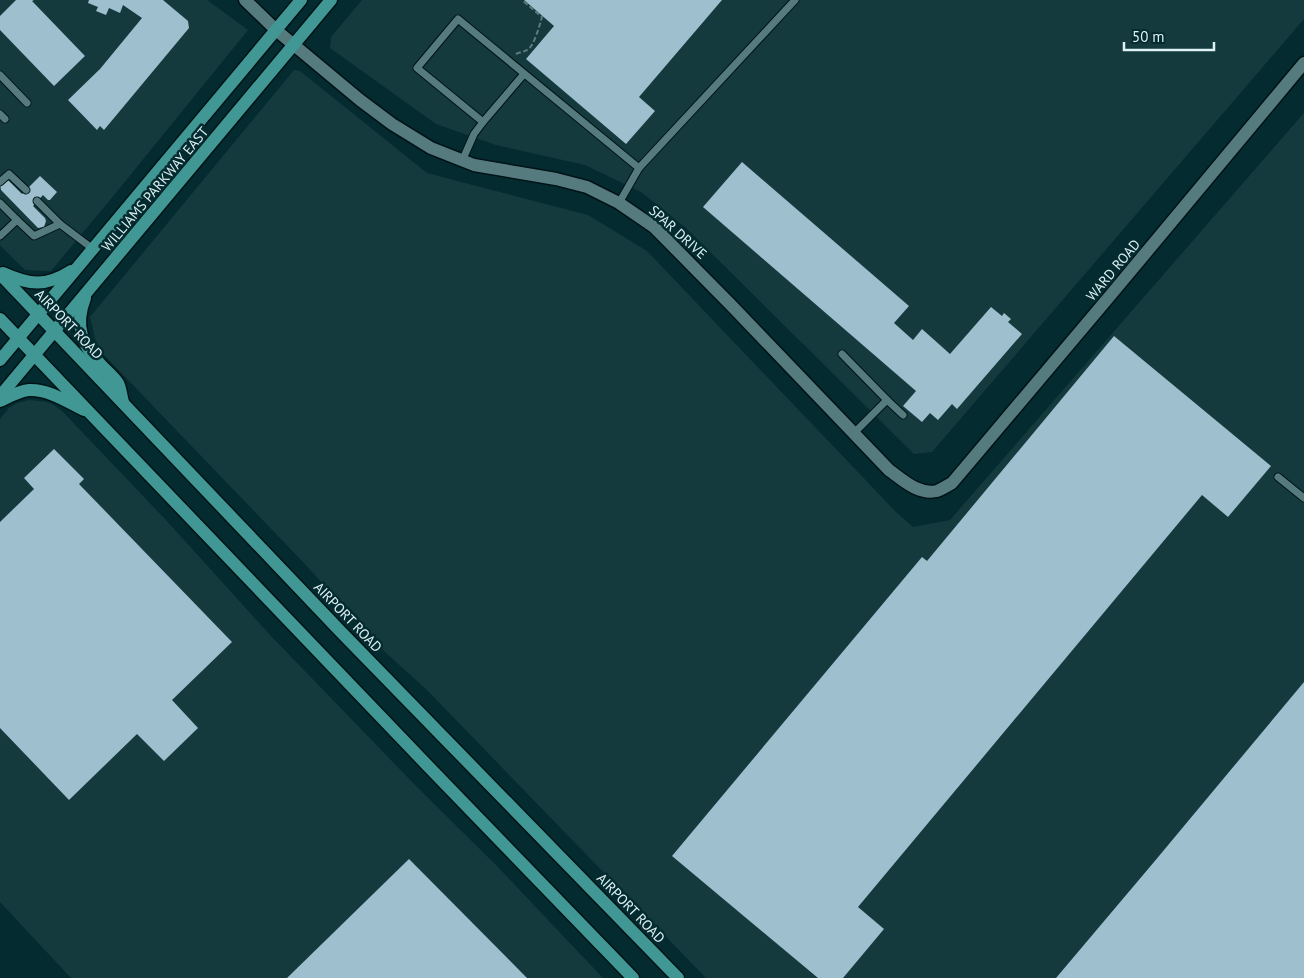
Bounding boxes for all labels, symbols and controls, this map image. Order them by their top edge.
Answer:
scale bar [1124,20,1214,52]
text: 50 m [1132,27,1165,46]
street label: WILLIAMS PARKWAY EAST [98,123,213,255]
street label: SPAR DRIVE [645,201,711,263]
street label: WARD ROAD [1082,236,1144,304]
street label: AIRPORT ROAD [31,285,107,363]
street label: AIRPORT ROAD [310,578,386,656]
street label: AIRPORT ROAD [593,869,669,947]

